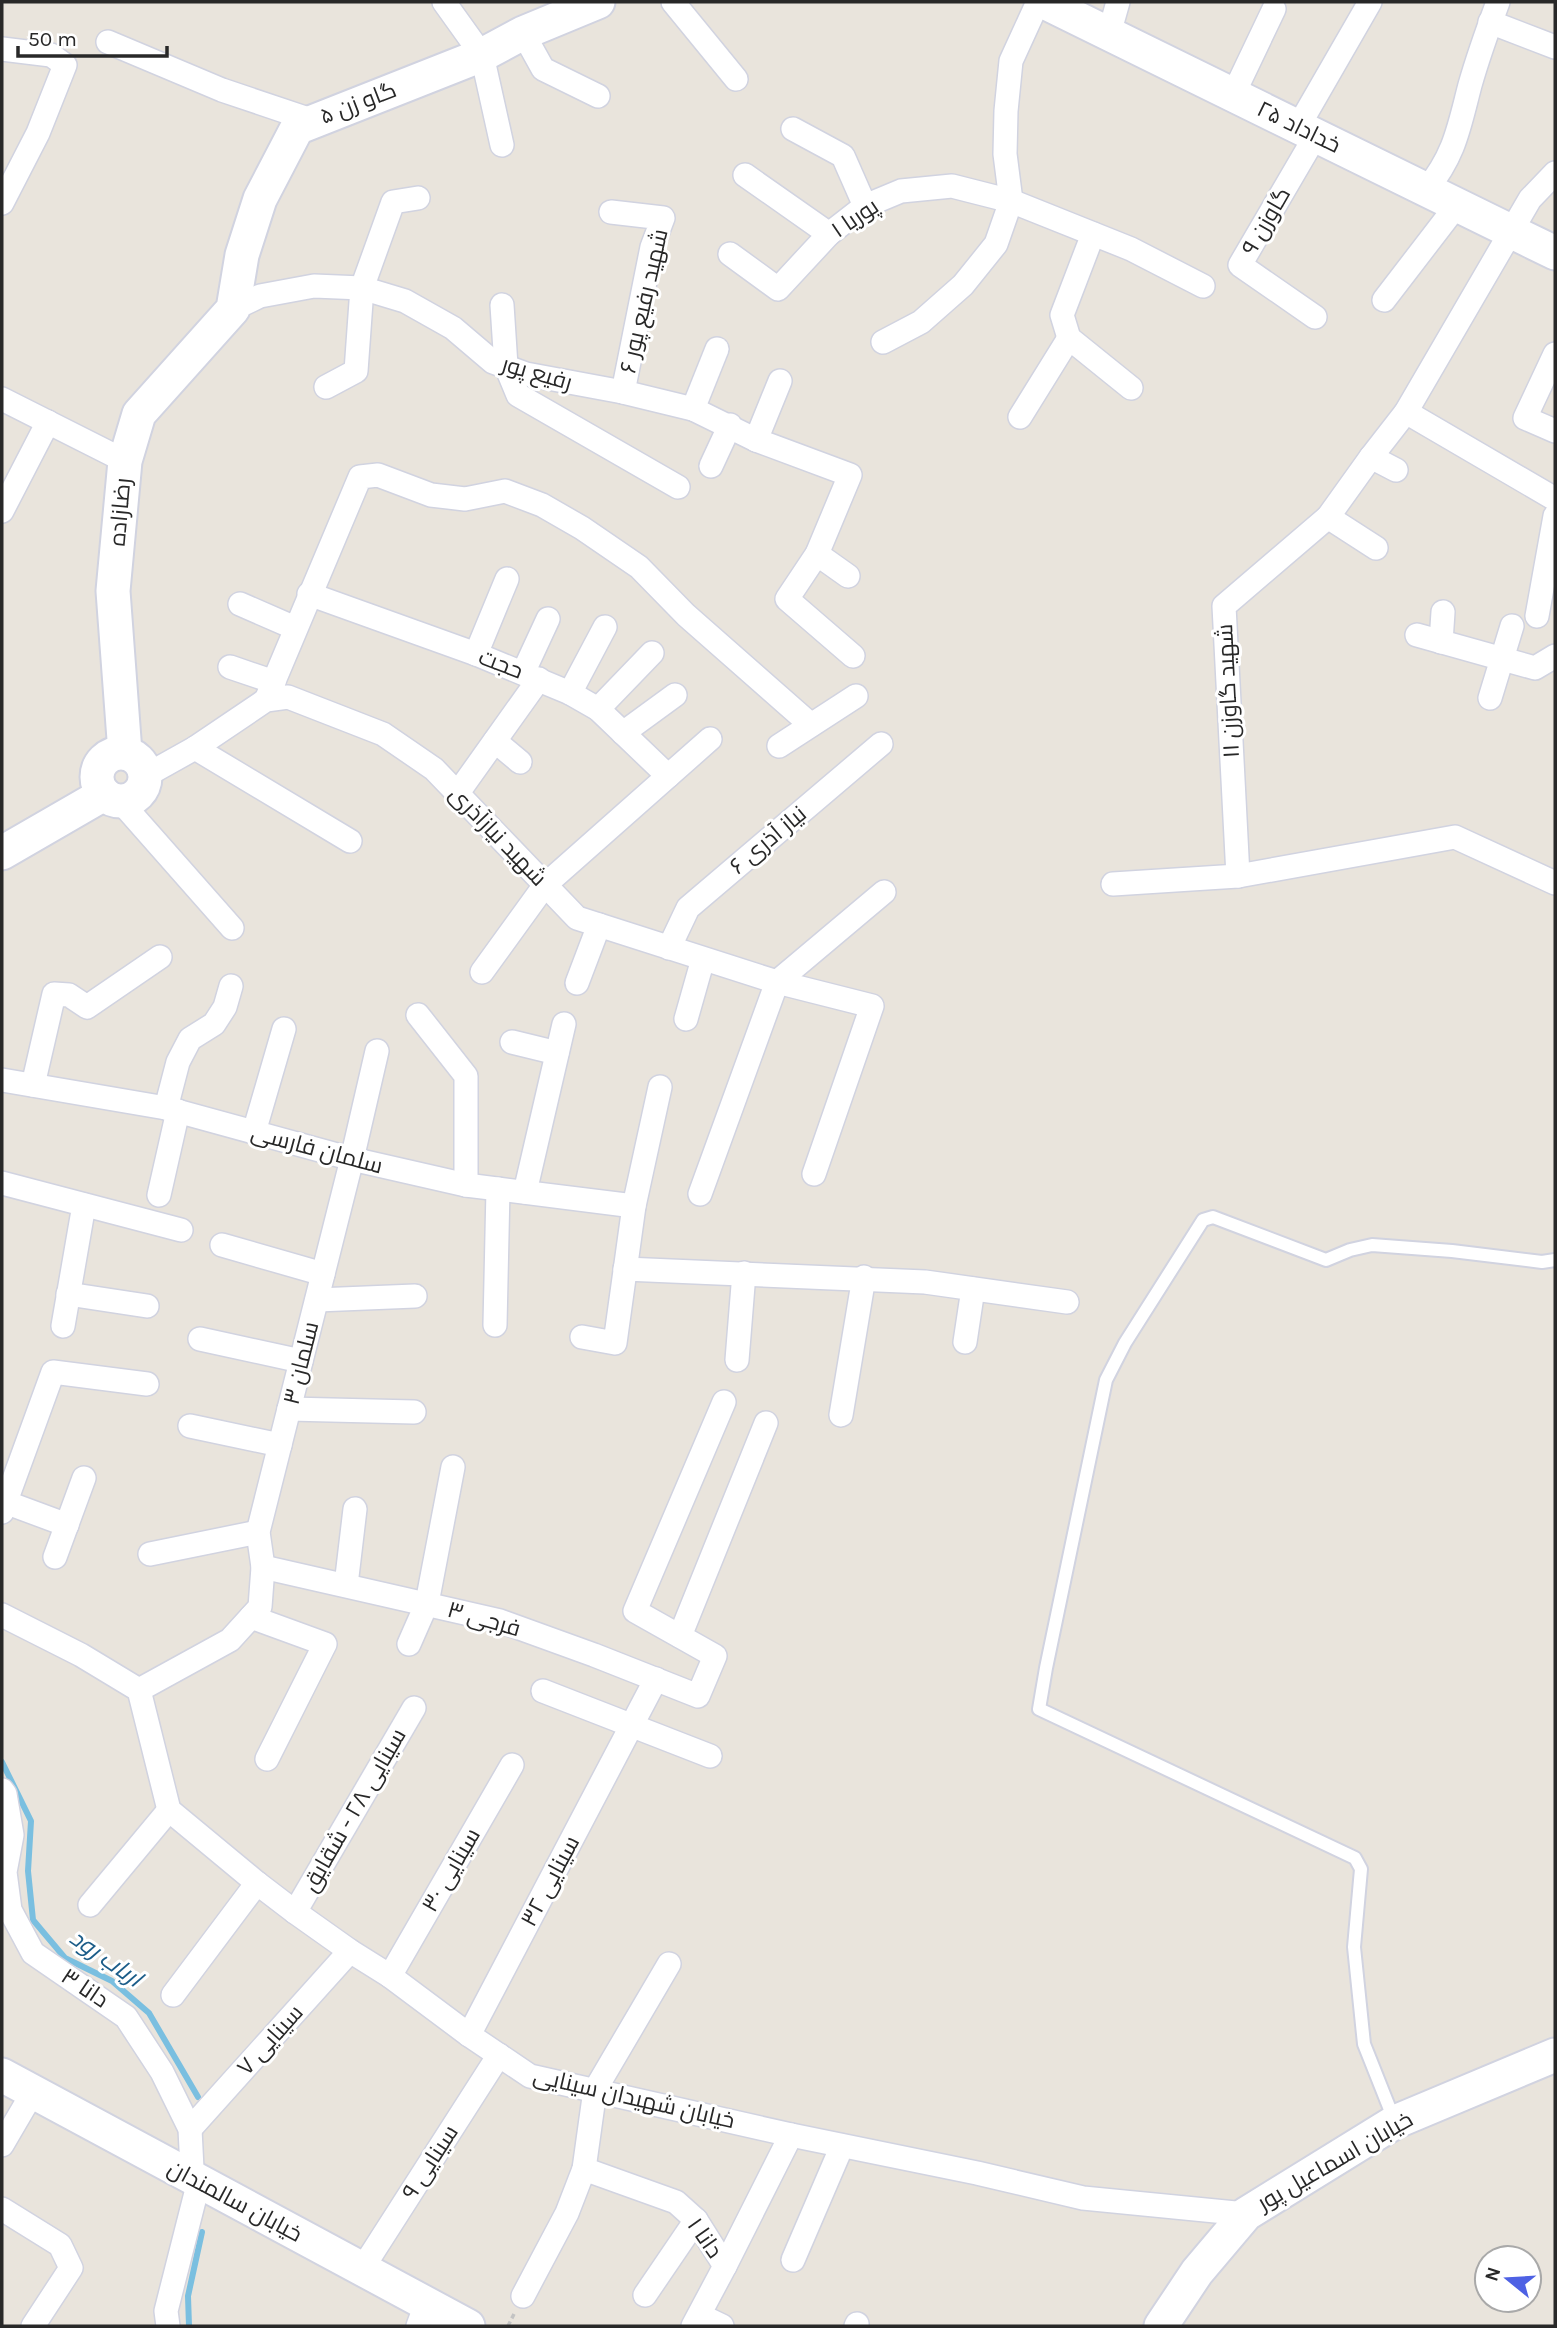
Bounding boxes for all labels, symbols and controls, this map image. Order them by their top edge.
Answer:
scale bar [18,14,166,58]
text: 50 m [28,27,77,51]
street label: گاو زن ۵ [316,76,400,130]
street label: خداداد ۲۵ [1253,95,1345,159]
street label: گاوزن ۹ [1236,182,1296,260]
street label: پوریا ۱ [826,193,884,244]
street label: شهید رفیع پور ۶ [614,226,676,376]
street label: رفیع پور [496,350,575,398]
street label: رضازاده [104,477,136,547]
street label: شهید گاوزن ۱۱ [1211,623,1245,759]
street label: حجت [475,643,527,685]
street label: شهید نیازآذری [444,780,552,892]
street label: نیاز آذری ۶ [724,800,812,880]
street label: سلمان فارسی [248,1118,386,1180]
street label: سلمان ۳ [278,1319,324,1407]
street label: فرجی ۳ [444,1596,524,1642]
street label: سینایی ۲۸ - شقایق [296,1724,412,1896]
street label: سینایی ۳۰ [416,1823,486,1917]
street label: سینایی ۳۲ [515,1831,585,1931]
water label: ارباب رود [65,1923,149,1994]
street label: دانا ۳ [56,1962,114,2014]
street label: سینایی ۷ [231,1999,309,2081]
street label: خیابان شهیدان سینایی [531,2062,737,2134]
street label: خیابان اسماعیل پور [1251,2106,1418,2218]
street label: سینایی ۹ [396,2120,464,2204]
street label: خیابان سالمندان [163,2154,307,2248]
street label: دانا ۱ [682,2213,728,2263]
north arrow [1473,2244,1543,2314]
text: N [1480,2264,1505,2284]

